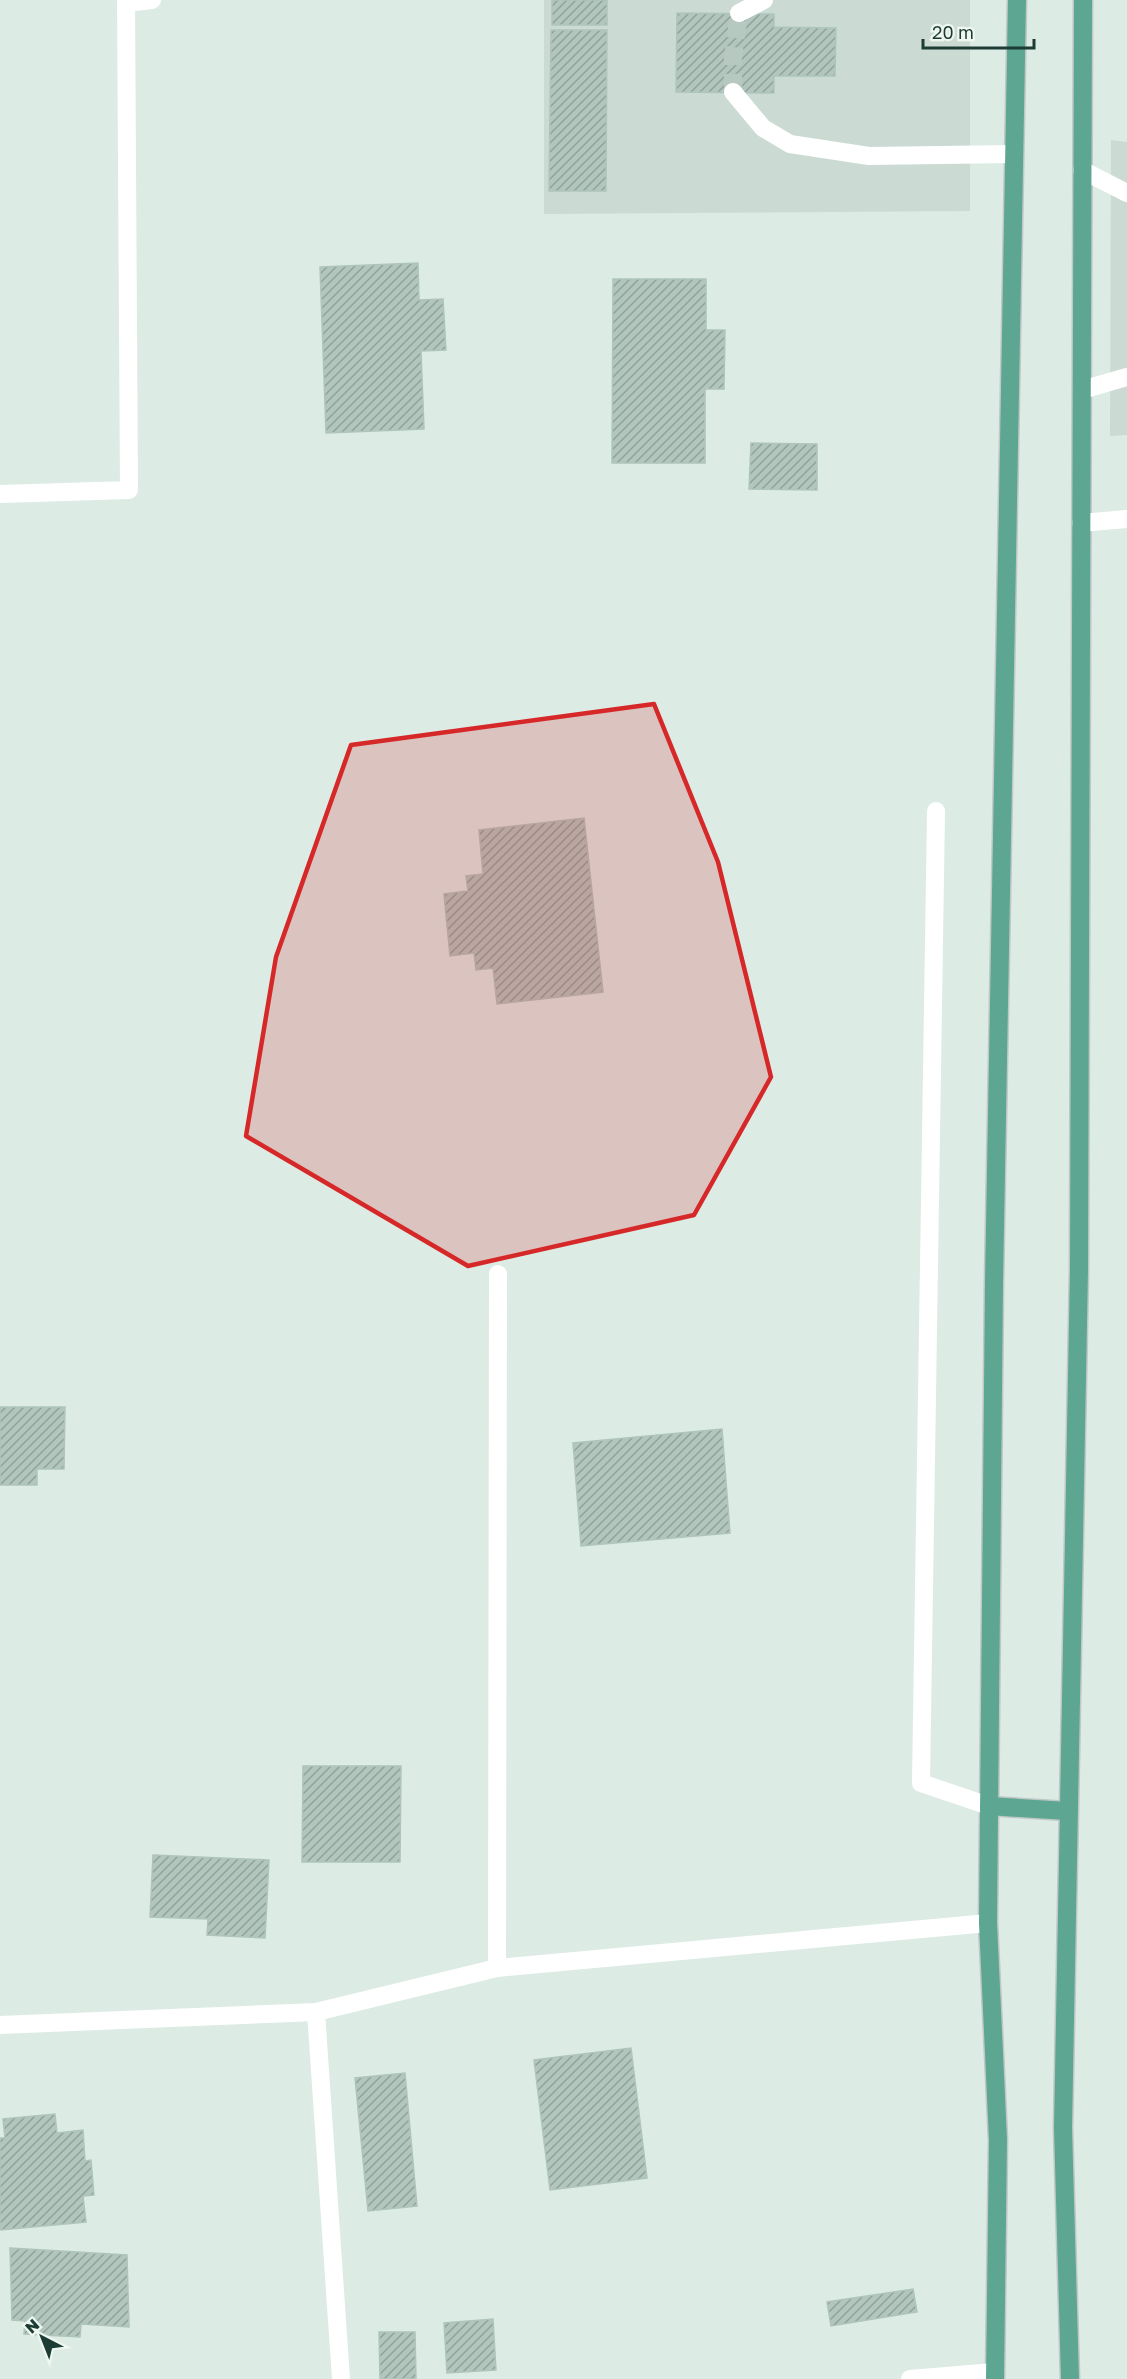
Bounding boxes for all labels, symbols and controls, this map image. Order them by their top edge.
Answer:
scale bar [923,12,1034,50]
text: 20 m [932,21,974,43]
north arrow [12,2307,72,2367]
text: N [21,2314,43,2337]

